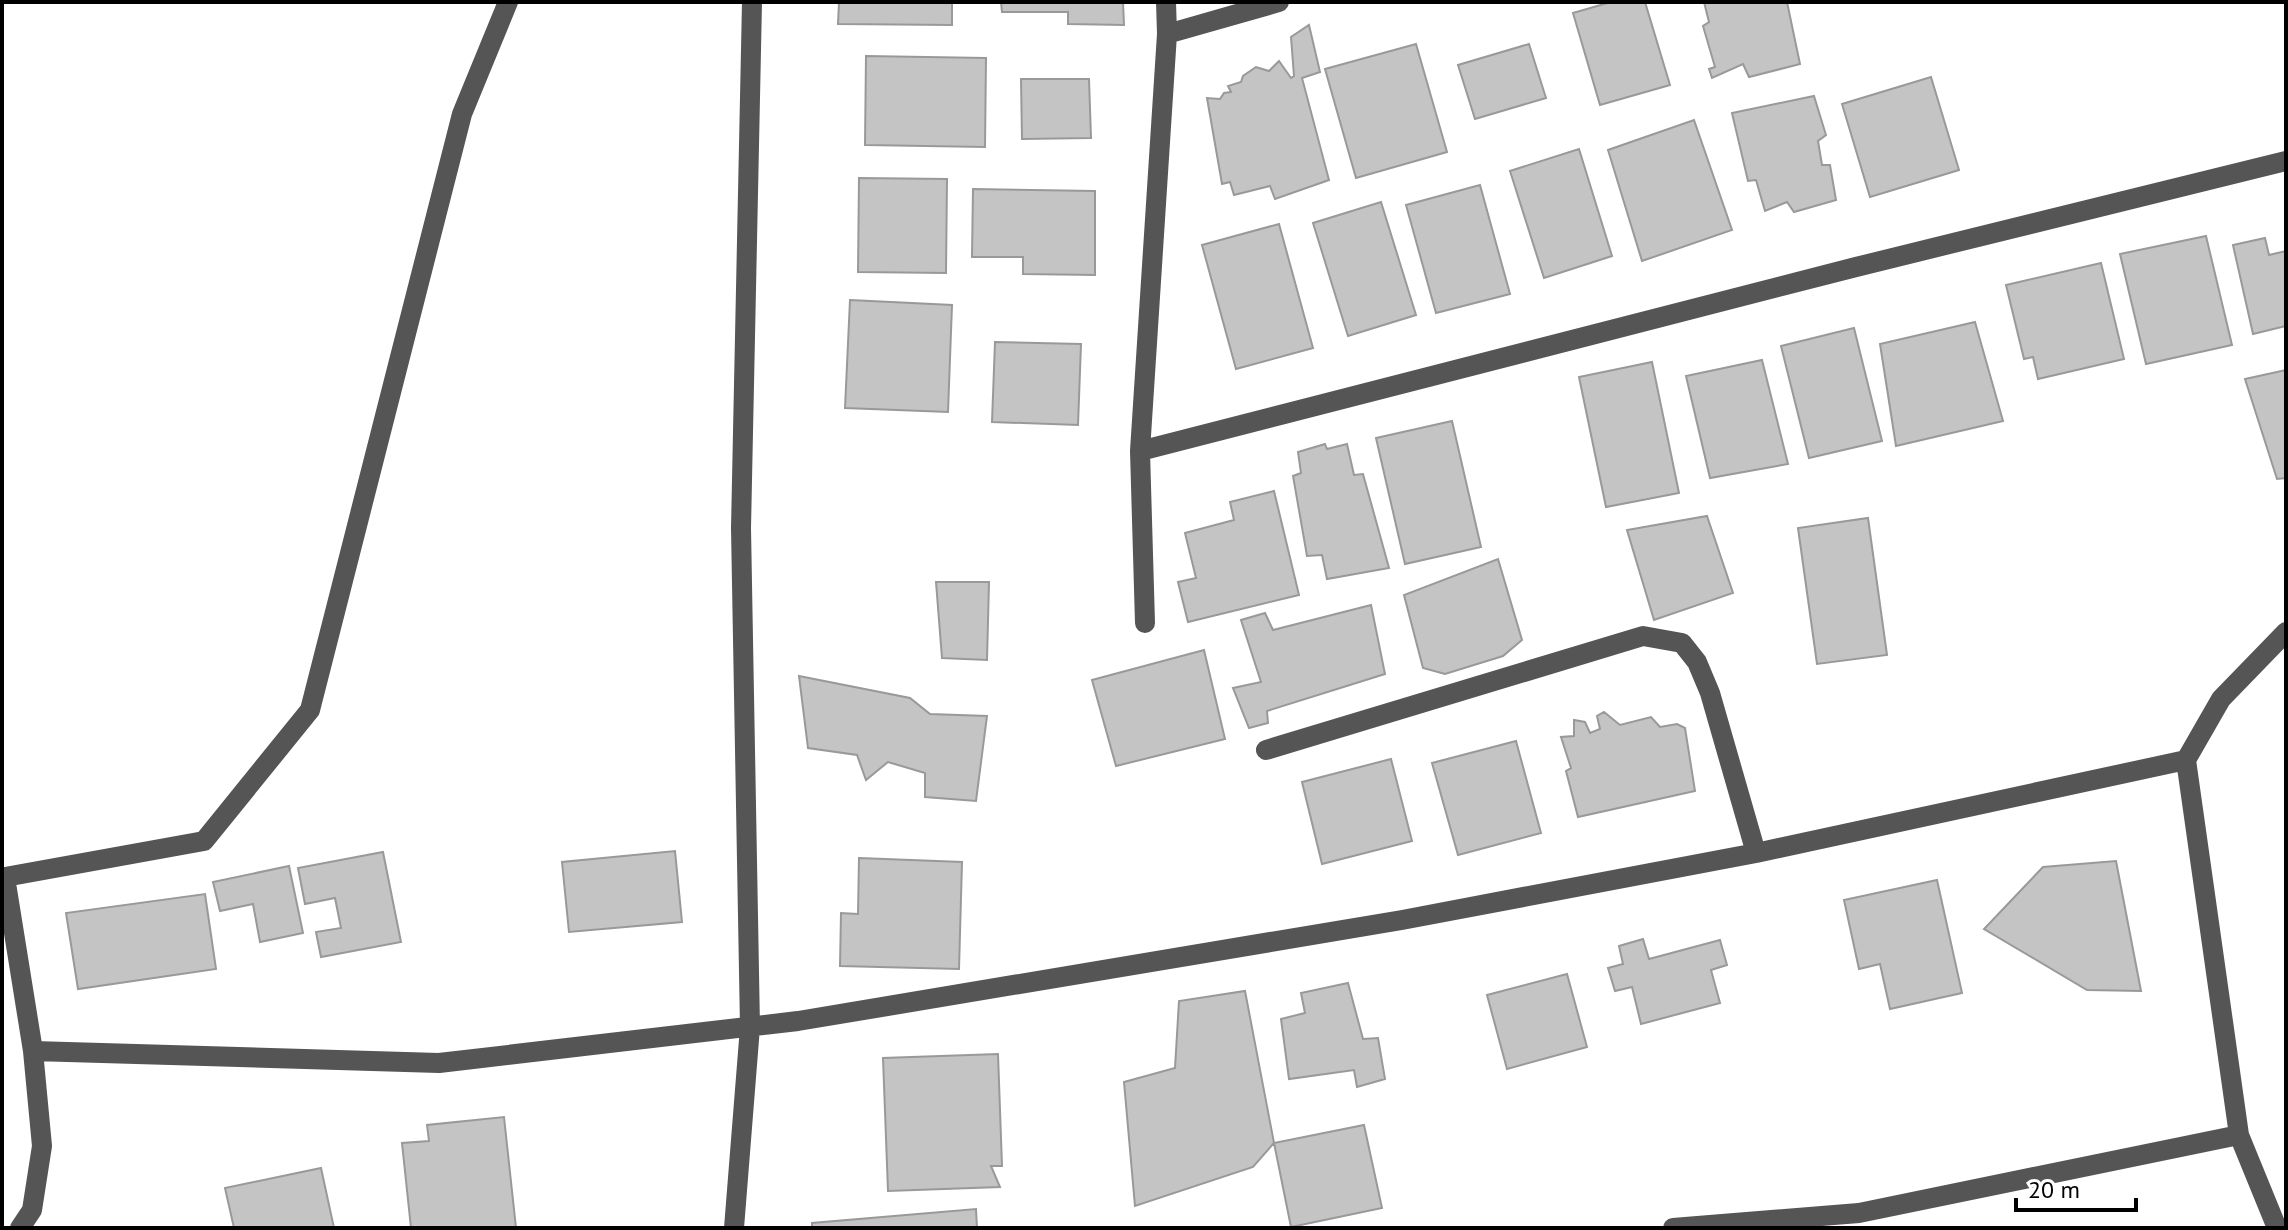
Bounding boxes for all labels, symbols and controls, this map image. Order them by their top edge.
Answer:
scale bar [2016,1162,2136,1212]
text: 20 m [2028,1174,2080,1205]

